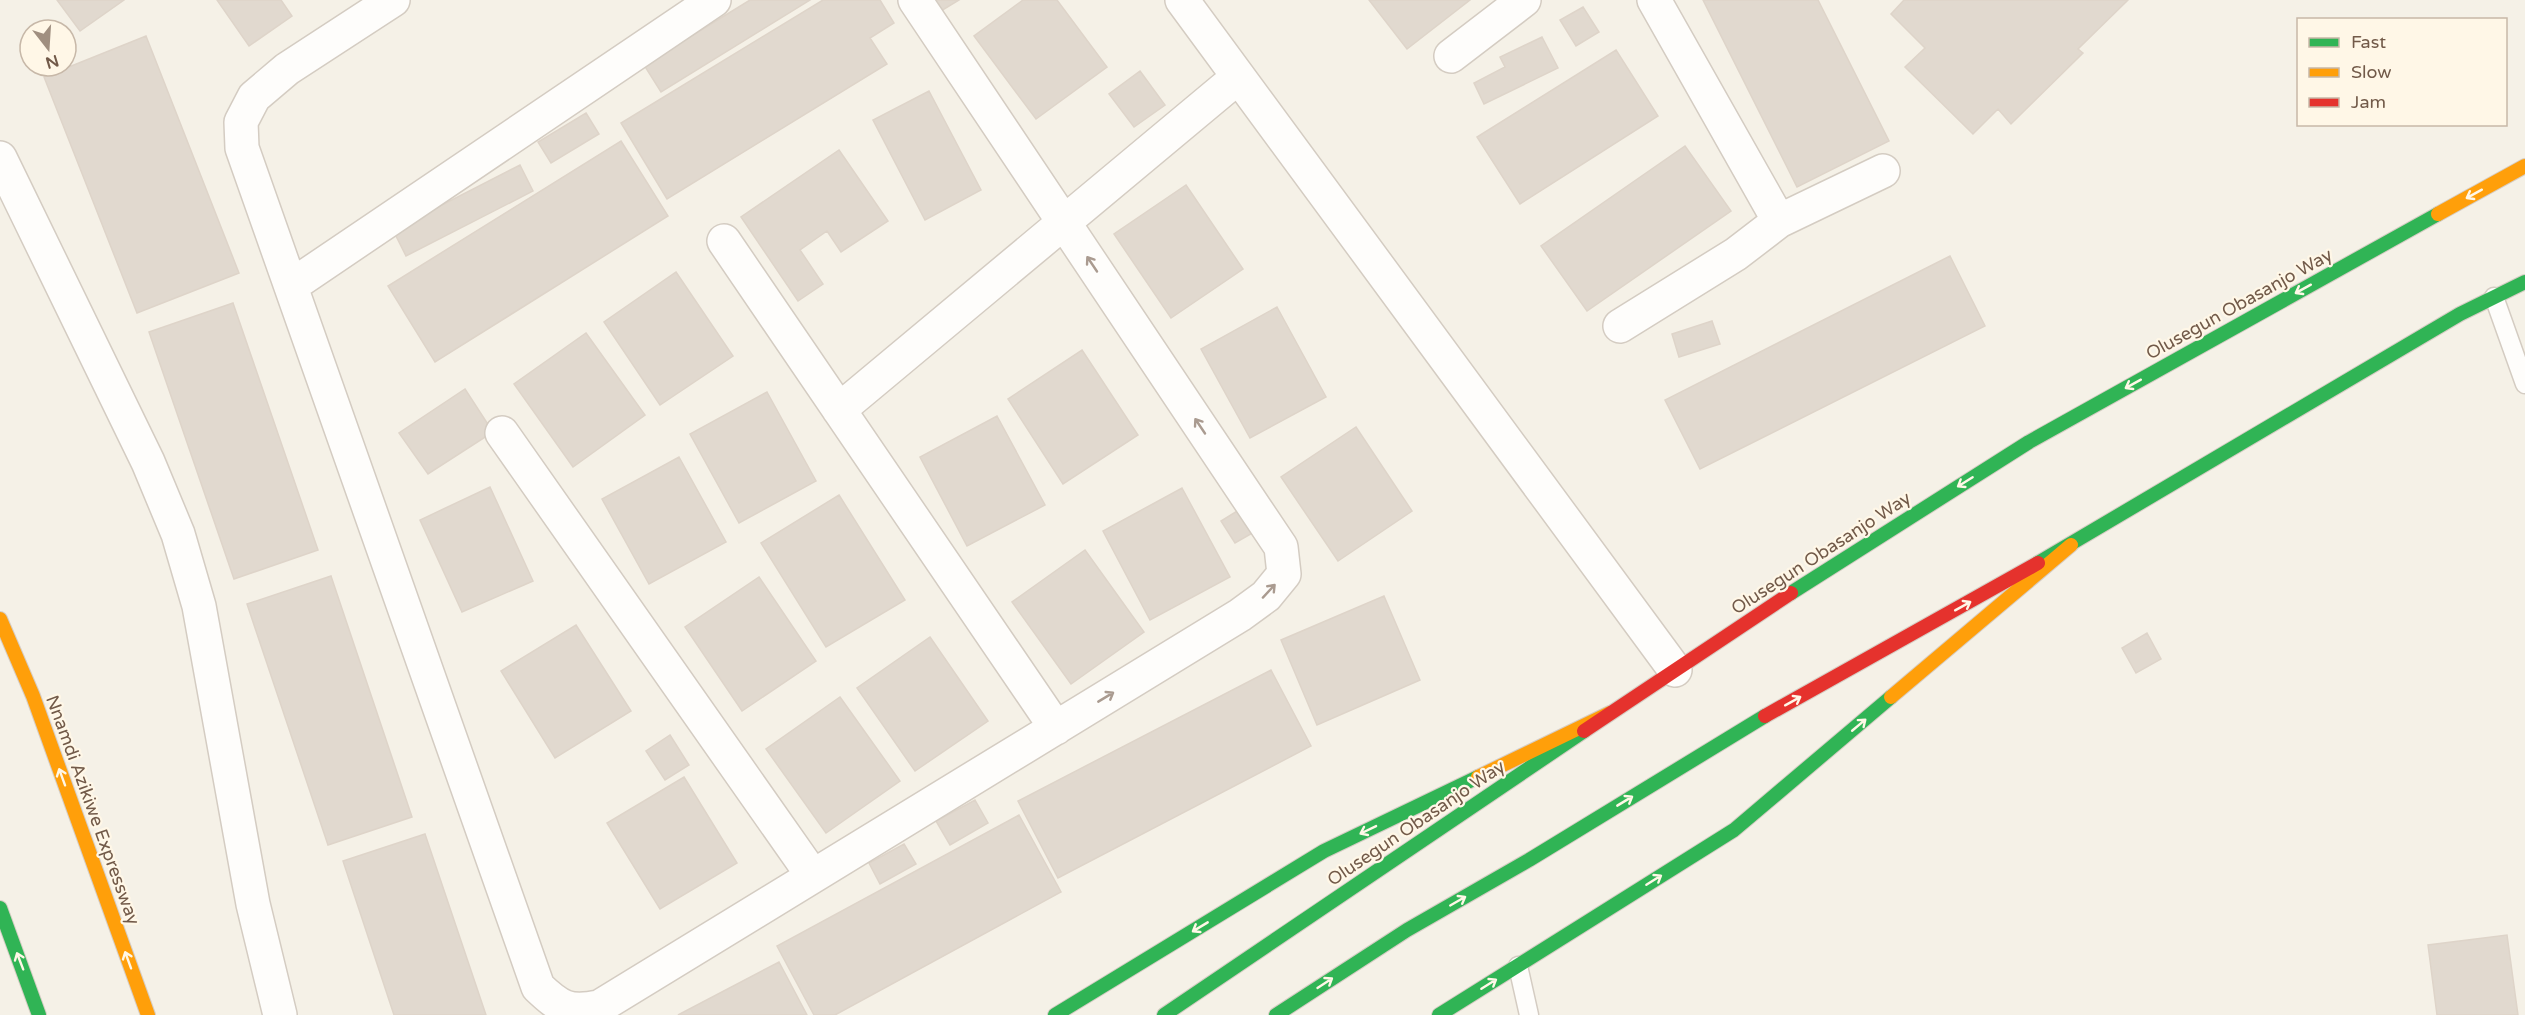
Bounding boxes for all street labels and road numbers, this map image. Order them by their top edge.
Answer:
street label: Olusegun Obasanjo Way [2142,243,2336,364]
street label: Olusegun Obasanjo Way [1727,487,1915,619]
street label: Nnamdi Azikiwe Expressway [41,692,145,928]
street label: Olusegun Obasanjo Way [1323,755,1509,891]

